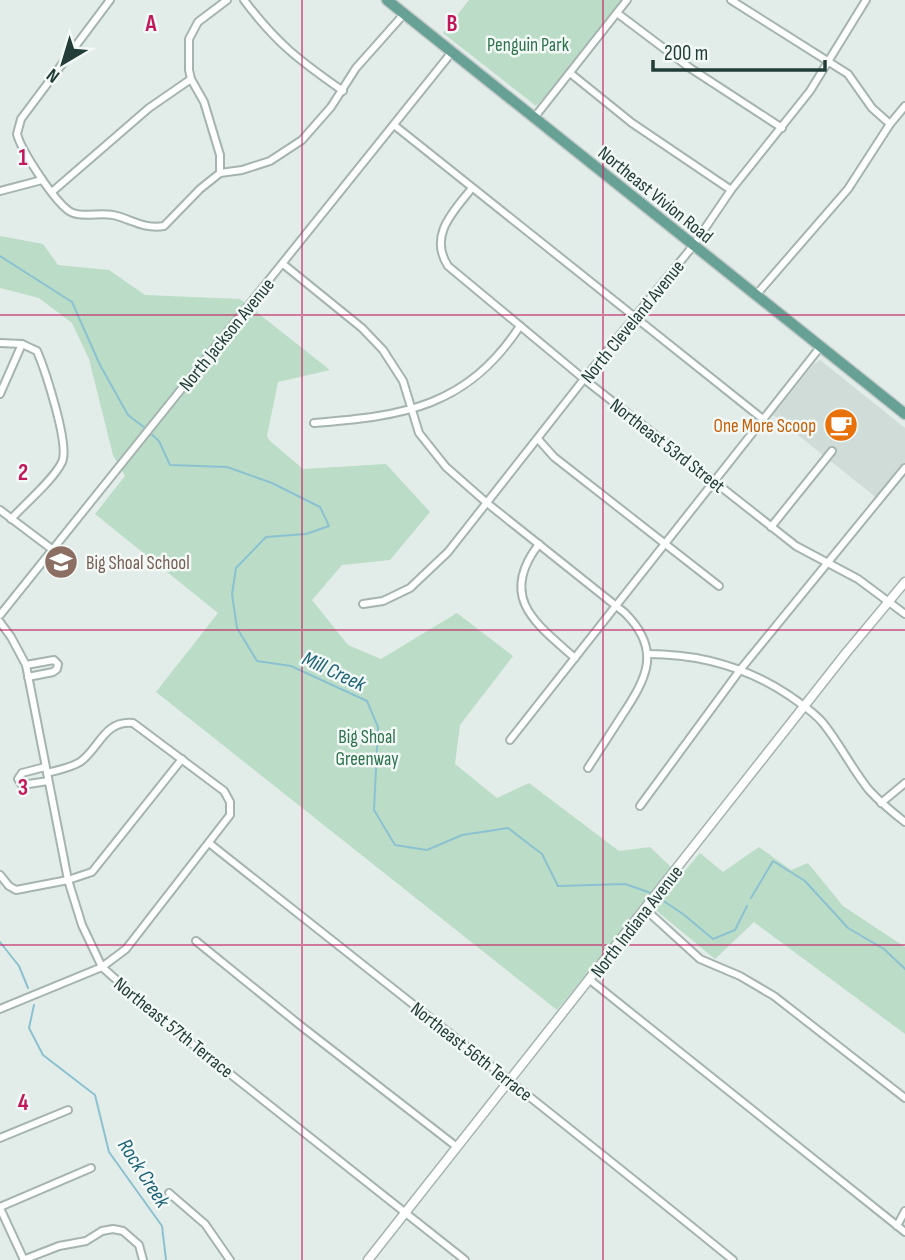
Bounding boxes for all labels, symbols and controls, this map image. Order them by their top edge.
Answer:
text: A [145,10,158,38]
text: B [447,10,458,38]
north arrow [28,28,98,98]
scale bar [653,28,824,72]
park label: Penguin Park [487,34,570,57]
text: 200 m [664,41,708,66]
text: N [42,63,65,87]
street label: Northeast Vivion Road [593,142,717,249]
text: 1 [18,144,28,172]
street label: North Cleveland Avenue [576,256,690,388]
street label: North Jackson Avenue [175,274,280,396]
street label: Northeast 53rd Street [605,394,729,498]
cafe icon: One More Scoop [822,406,860,444]
place label: One More Scoop [714,415,816,438]
text: 2 [18,459,28,487]
school or university icon: Big Shoal School [42,543,80,581]
place label: Big Shoal School [86,552,190,575]
water label: Mill Creek [298,646,370,697]
park label: Big Shoal Greenway [335,726,399,771]
text: 3 [18,774,28,802]
street label: North Indiana Avenue [586,861,688,983]
street label: Northeast 57th Terrace [109,973,237,1083]
street label: Northeast 56th Terrace [406,998,536,1107]
text: 4 [18,1089,29,1117]
water label: Rock Creek [112,1134,176,1213]

